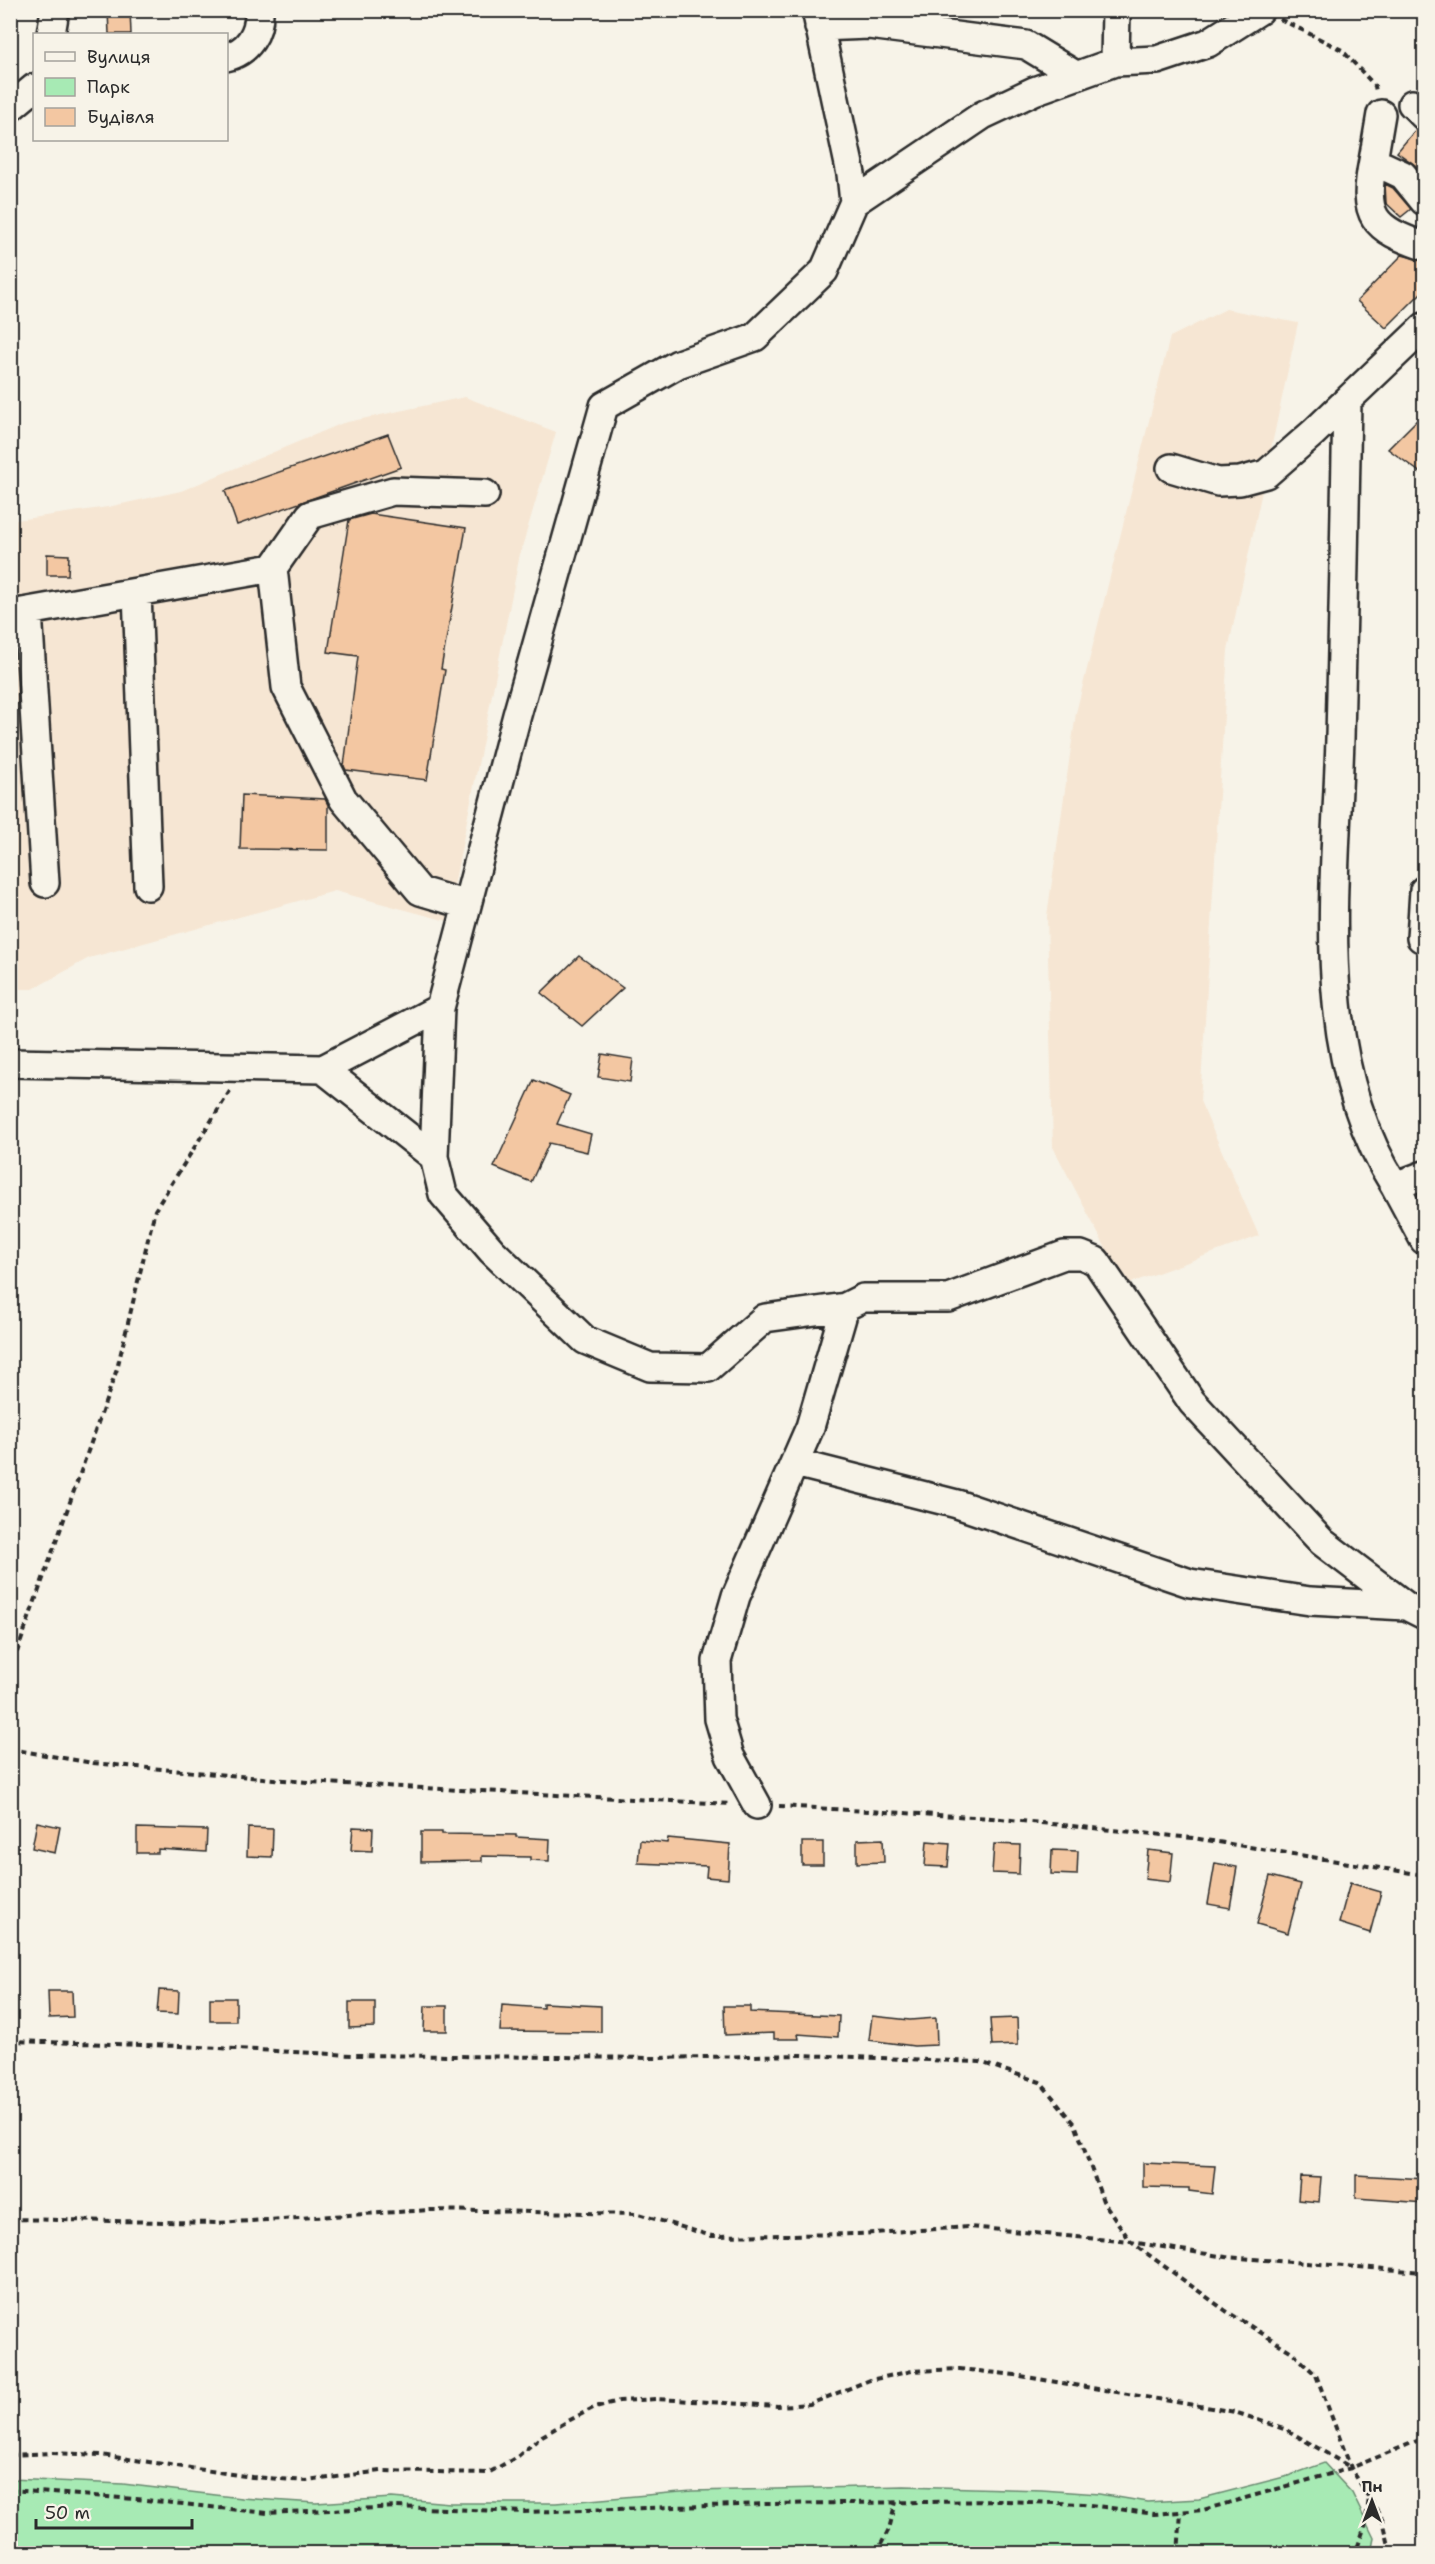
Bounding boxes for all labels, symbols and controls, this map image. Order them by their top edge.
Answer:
legend [33,33,228,141]
text: Вулиця [87,45,151,69]
text: Парк [87,75,130,99]
text: Будівля [87,105,155,129]
north arrow [1342,2471,1402,2531]
text: Пн [1361,2476,1383,2497]
scale bar [36,2492,192,2530]
text: 50 m [45,2501,90,2525]

